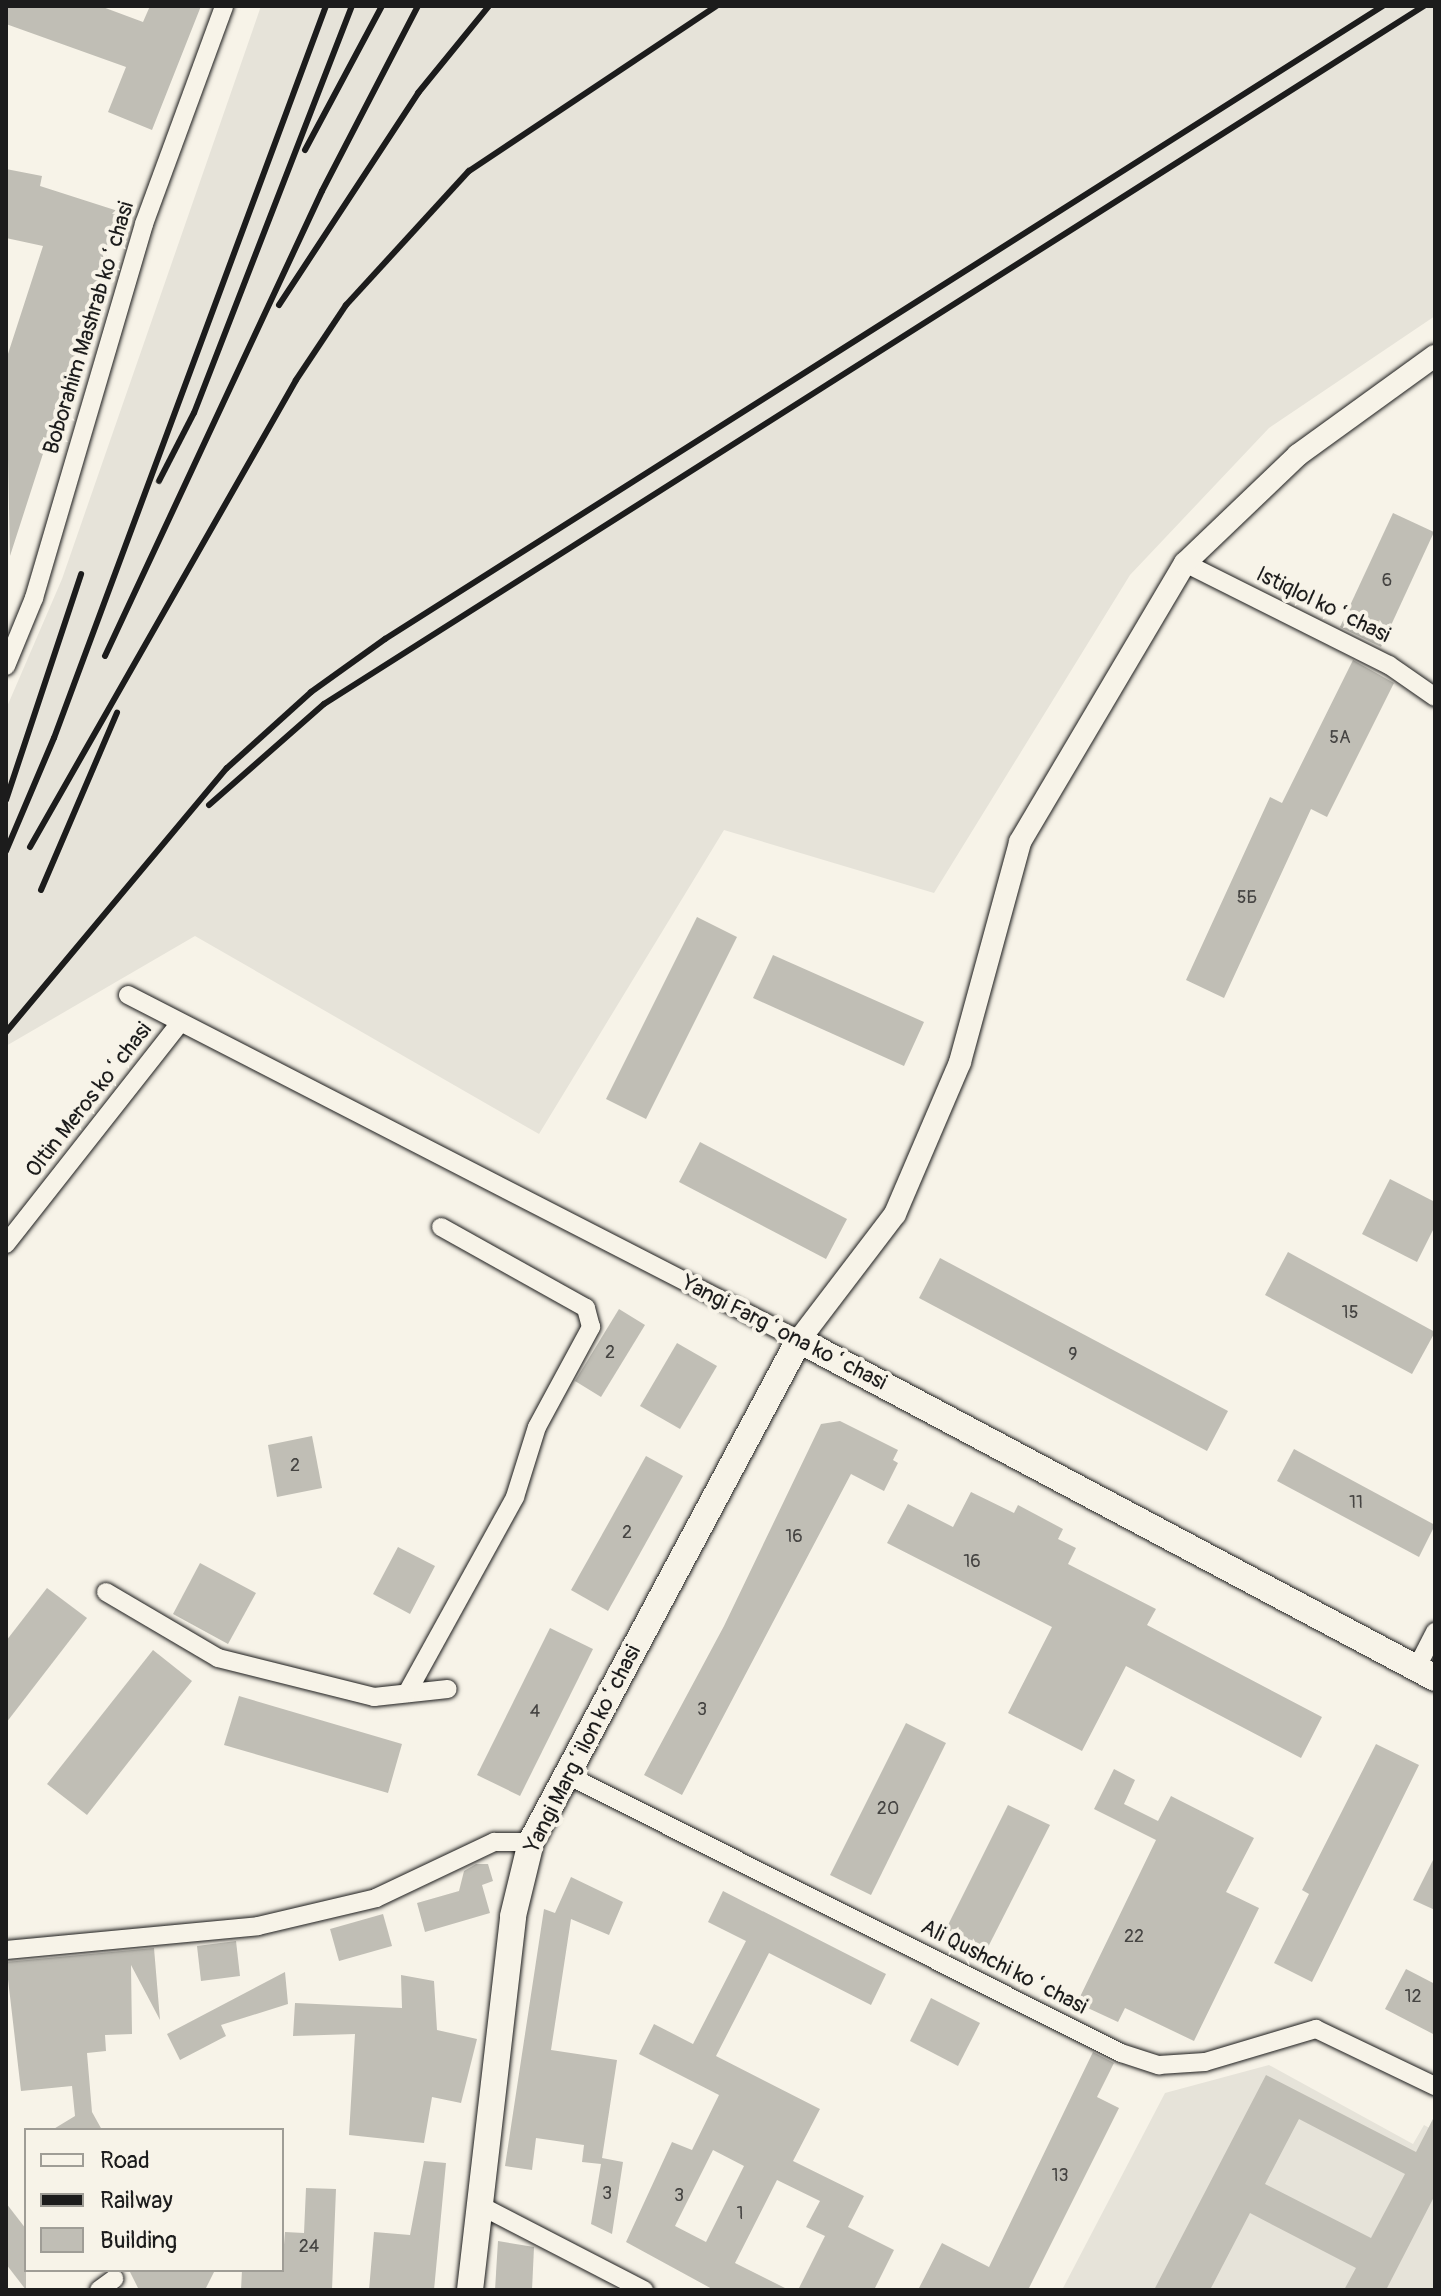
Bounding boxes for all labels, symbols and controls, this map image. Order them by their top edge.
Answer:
street label: Boborahim Mashrab koʻchasi [38,199,140,457]
street label: Istiqlol koʻchasi [1252,561,1394,649]
house number: 6 [1382,570,1392,592]
house number: 5А [1329,727,1351,749]
house number: 5Б [1237,887,1257,909]
street label: Oltin Meros koʻchasi [20,1017,158,1183]
street label: Yangi Fargʻona koʻchasi [677,1270,891,1396]
house number: 15 [1342,1302,1358,1324]
house number: 2 [605,1342,615,1364]
house number: 9 [1068,1344,1078,1366]
house number: 2 [290,1455,300,1477]
house number: 11 [1349,1492,1363,1514]
house number: 2 [622,1522,632,1544]
house number: 16 [785,1526,803,1548]
house number: 16 [963,1551,981,1573]
street label: Yangi Margʻilon koʻchasi [519,1641,647,1857]
house number: 3 [697,1699,707,1721]
house number: 4 [530,1701,540,1723]
house number: 20 [877,1798,899,1820]
street label: Ali Qushchi koʻchasi [917,1914,1091,2020]
house number: 22 [1124,1926,1144,1948]
house number: 12 [1404,1986,1422,2008]
legend [24,2128,284,2272]
text: Road [100,2146,150,2175]
house number: 13 [1051,2165,1069,2187]
house number: 3 [602,2183,612,2205]
house number: 3 [674,2185,684,2207]
text: Railway [100,2186,173,2215]
house number: 1 [736,2203,744,2225]
text: Building [100,2226,177,2255]
house number: 24 [299,2236,319,2258]

